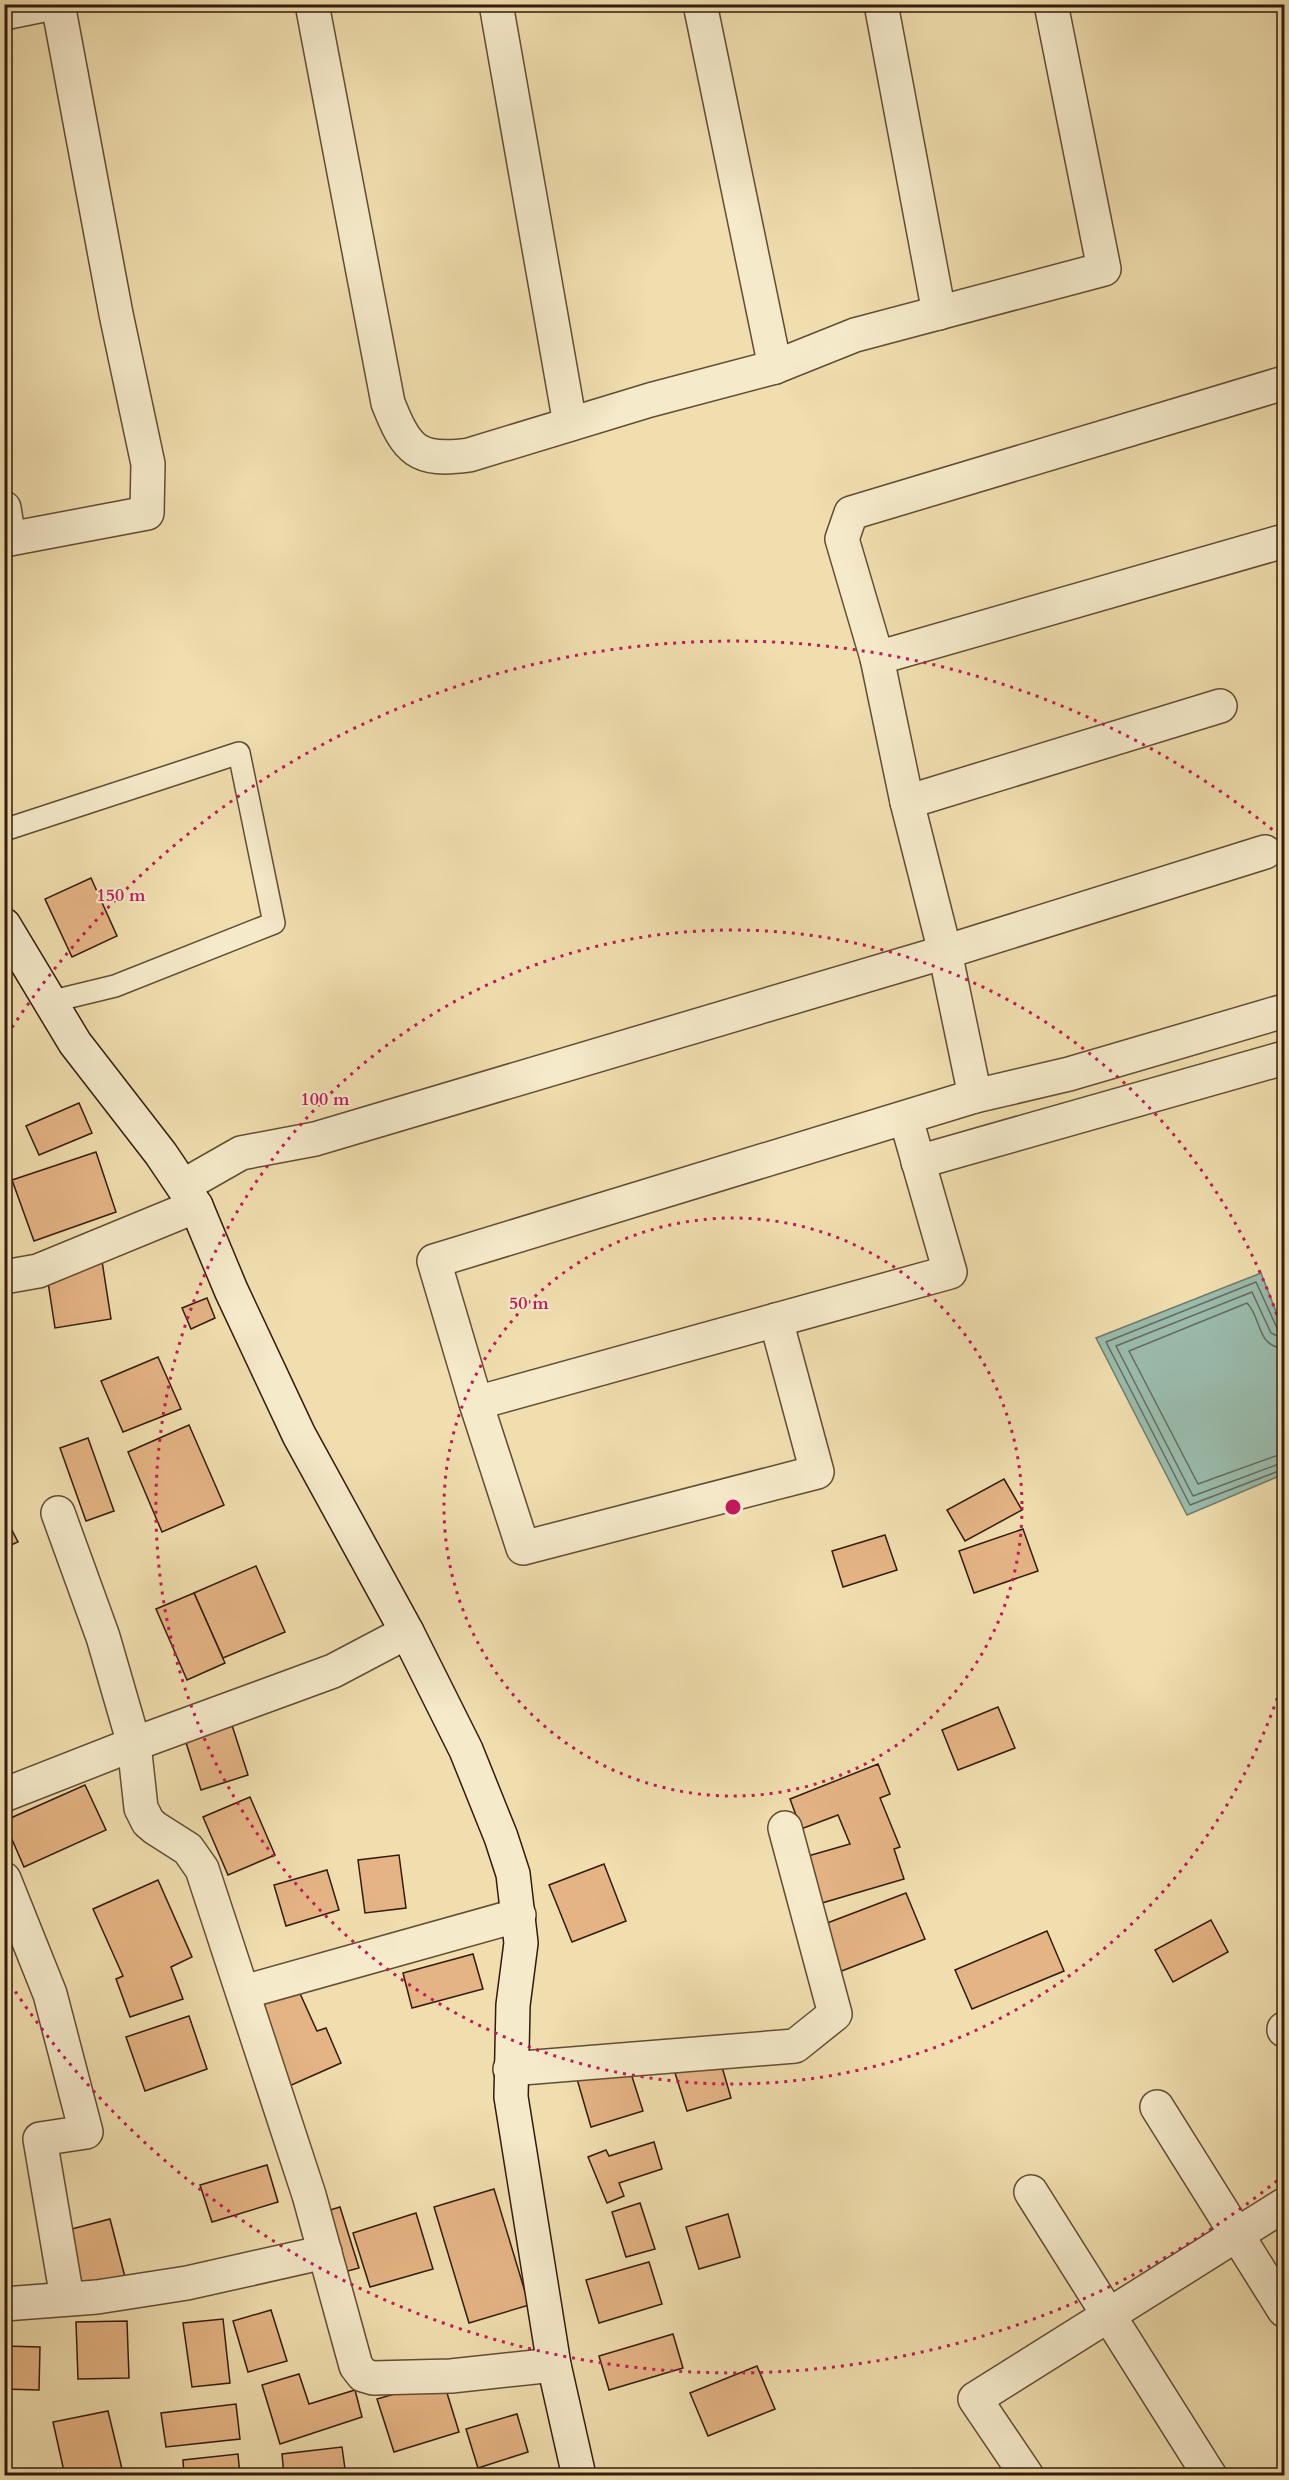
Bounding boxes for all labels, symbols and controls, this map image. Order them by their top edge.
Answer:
text: 150 m [96,883,146,908]
text: 100 m [300,1087,350,1112]
text: 50 m [509,1291,549,1316]
centre of rings [723,1497,743,1517]

